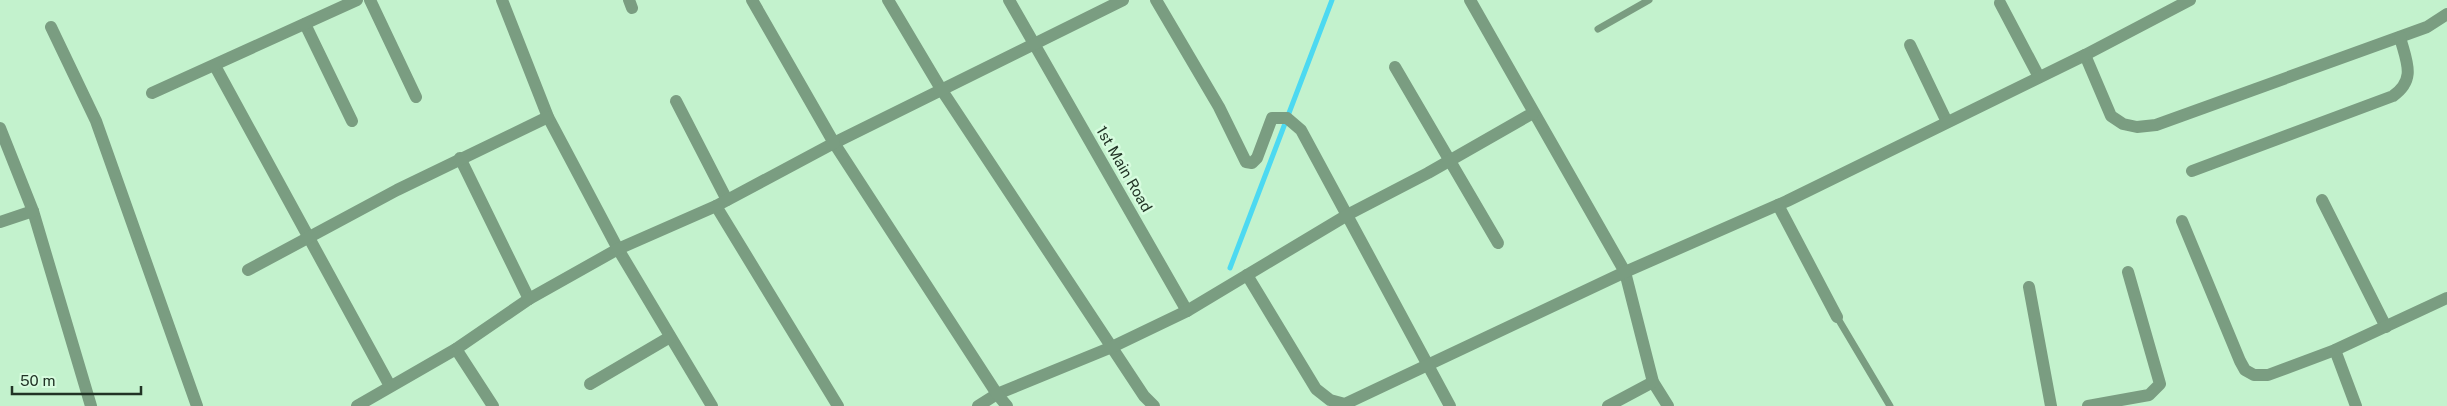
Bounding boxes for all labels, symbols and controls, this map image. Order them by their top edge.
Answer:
street label: 1st Main Road [1093,123,1156,215]
scale bar [12,364,141,396]
text: 50 m [20,372,55,389]

